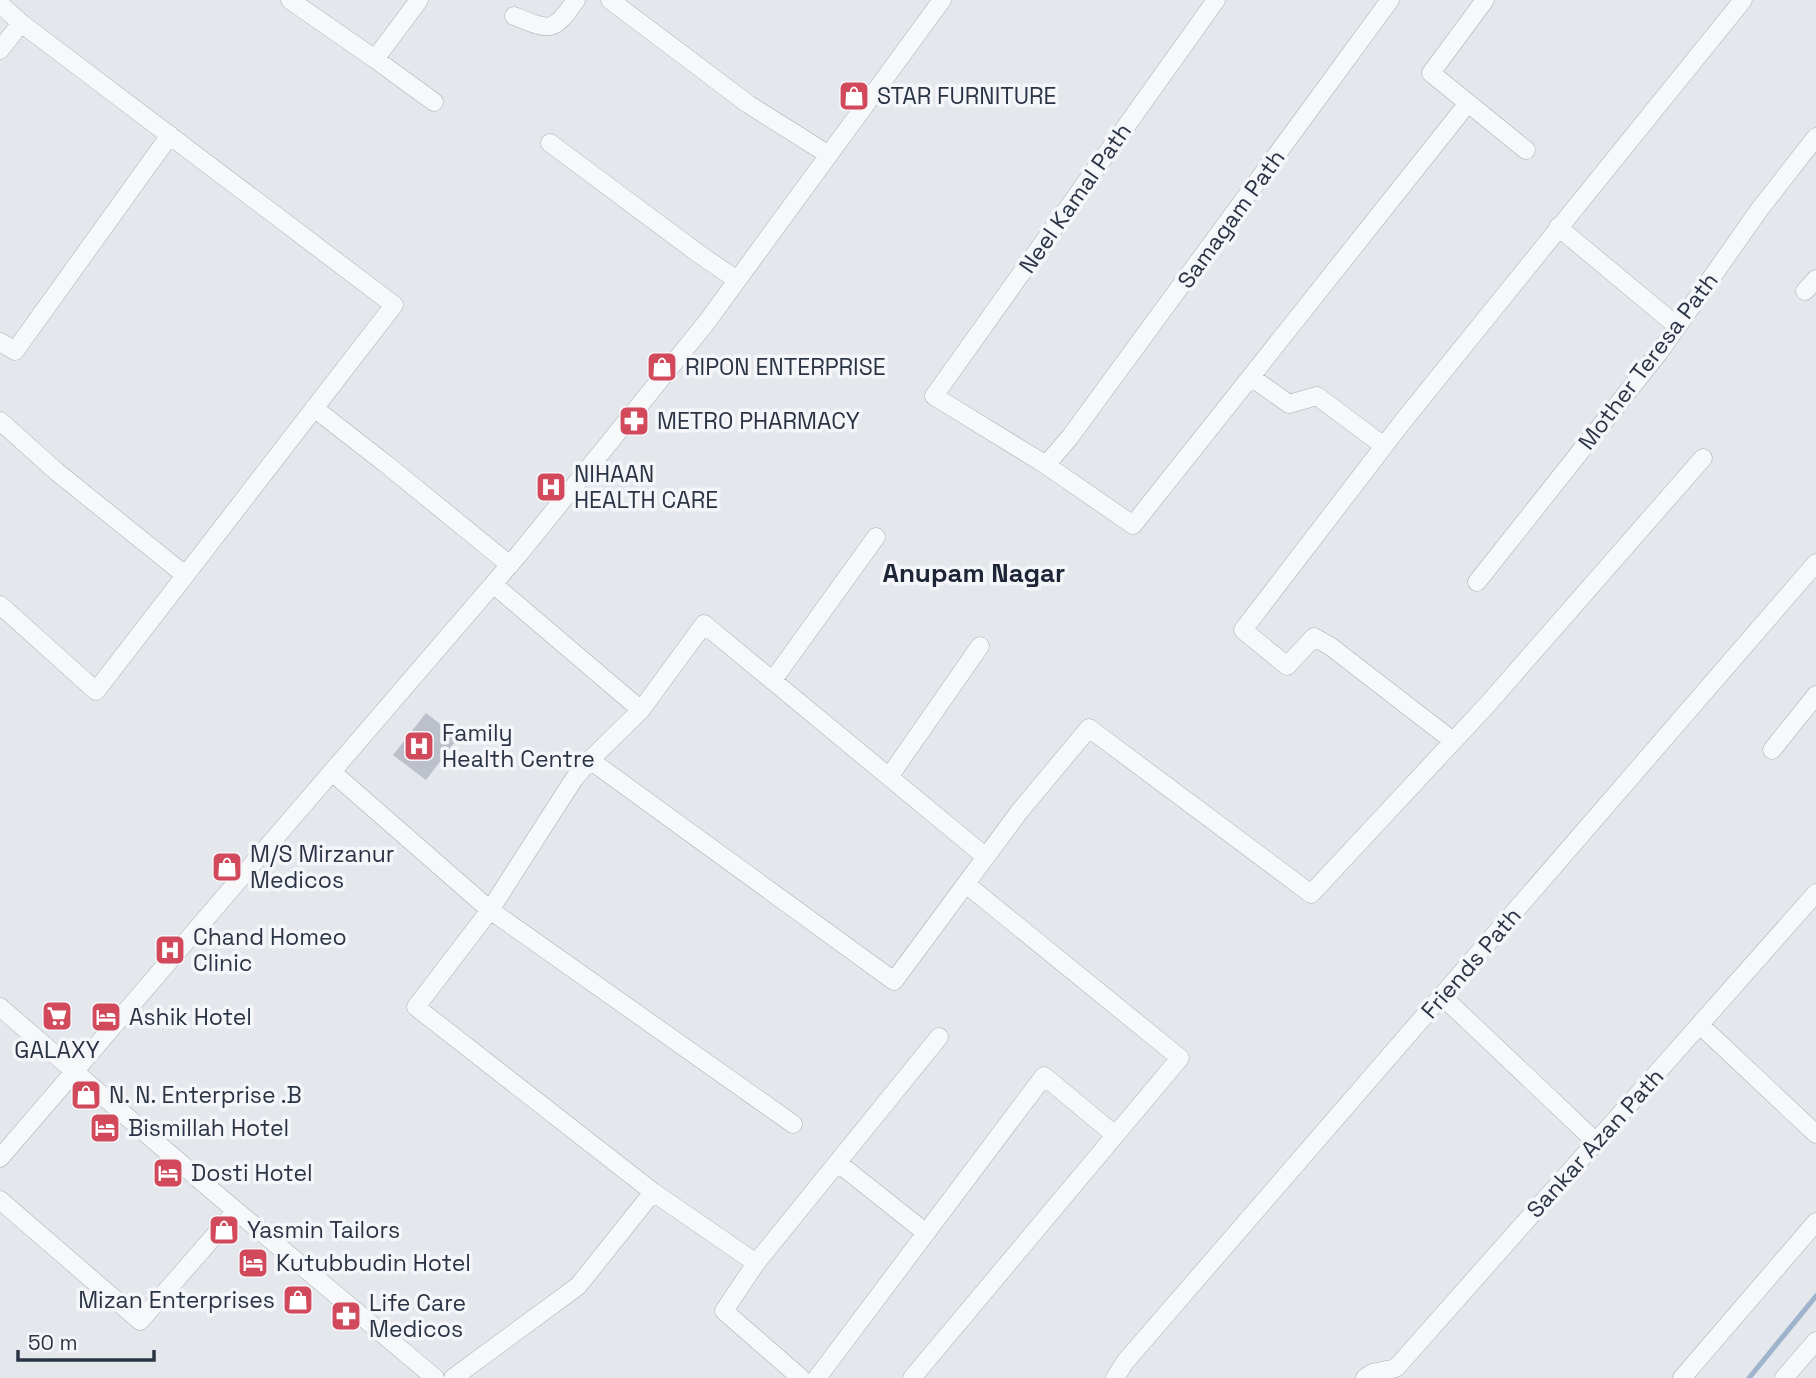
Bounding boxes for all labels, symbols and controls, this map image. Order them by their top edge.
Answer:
shop icon: STAR FURNITURE [837,79,871,113]
place label: STAR FURNITURE [877,81,1057,111]
street label: Neel Kamal Path [1012,117,1138,279]
street label: Samagam Path [1171,144,1291,294]
street label: Mother Teresa Path [1571,266,1725,456]
shop icon: RIPON ENTERPRISE [645,350,679,384]
place label: RIPON ENTERPRISE [685,352,886,382]
pharmacy icon: METRO PHARMACY [617,404,651,438]
place label: METRO PHARMACY [657,406,860,436]
place label: NIHAAN HEALTH CARE [574,459,718,515]
hospital icon: NIHAAN HEALTH CARE [534,470,568,504]
district label: Anupam Nagar [883,556,1065,590]
place label: Family Health Centre [442,718,595,774]
hospital icon: Family Health Centre [402,729,436,763]
place label: M/S Mirzanur Medicos [250,839,394,895]
shop icon: M/S Mirzanur Medicos [210,850,244,884]
street label: Friends Path [1414,901,1528,1025]
place label: Chand Homeo Clinic [193,922,347,978]
hospital icon: Chand Homeo Clinic [153,933,187,967]
supermarket icon: GALAXY [40,999,74,1033]
hotel icon: Ashik Hotel [89,1000,123,1034]
place label: Ashik Hotel [129,1002,252,1032]
place label: GALAXY [14,1035,100,1065]
street label: Sankar Azan Path [1520,1062,1670,1224]
shop icon: N. N. Enterprise .B [69,1078,103,1112]
place label: N. N. Enterprise .B [109,1080,302,1110]
hotel icon: Bismillah Hotel [88,1111,122,1145]
place label: Bismillah Hotel [128,1113,289,1143]
hotel icon: Dosti Hotel [151,1156,185,1190]
place label: Dosti Hotel [191,1158,313,1188]
shop icon: Yasmin Tailors [207,1213,241,1247]
place label: Yasmin Tailors [247,1215,400,1245]
hotel icon: Kutubbudin Hotel [236,1246,270,1280]
place label: Kutubbudin Hotel [276,1248,471,1278]
shop icon: Mizan Enterprises [281,1283,315,1317]
place label: Mizan Enterprises [78,1285,275,1315]
place label: Life Care Medicos [369,1288,466,1344]
pharmacy icon: Life Care Medicos [329,1299,363,1333]
scale bar [18,1318,154,1362]
text: 50 m [28,1329,78,1356]

